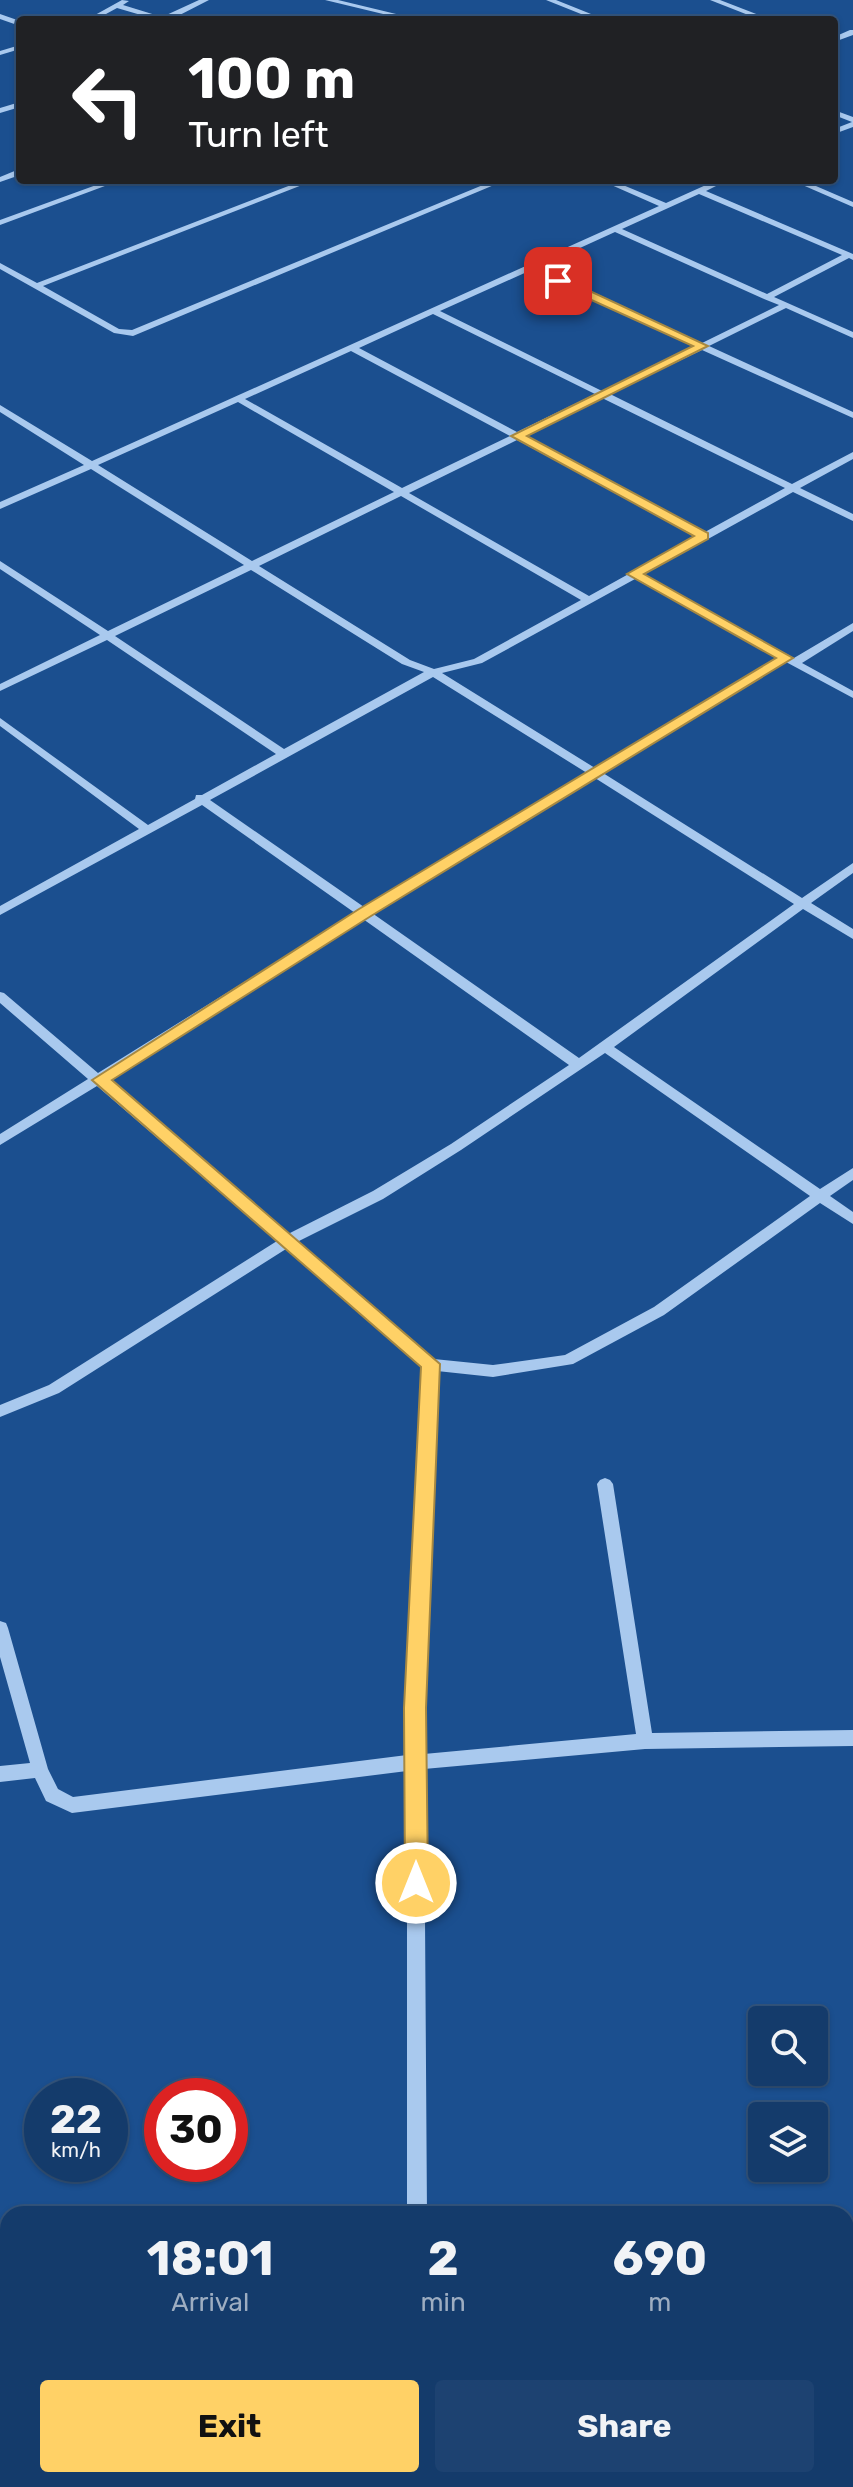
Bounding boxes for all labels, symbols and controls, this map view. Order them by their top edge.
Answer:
text: 100 m [188,46,355,112]
icon: left [56,48,160,152]
text: Turn left [188,113,329,156]
pin [524,247,592,315]
icon: arrive [536,259,580,303]
position arrow [374,1841,458,1925]
map controls [748,2006,828,2182]
button: search [748,2006,828,2086]
speed limit sign: 30 [144,2078,248,2182]
text: 22 [50,2096,102,2143]
button: layers [748,2102,828,2182]
text: km/h [51,2138,101,2162]
text: 18:01 [147,2230,274,2287]
text: 2 [427,2230,459,2287]
text: 690 [612,2230,707,2287]
text: Arrival [171,2287,249,2318]
text: min [421,2287,466,2318]
text: m [648,2287,671,2318]
button: Exit [40,2380,419,2472]
button: Share [435,2380,814,2472]

